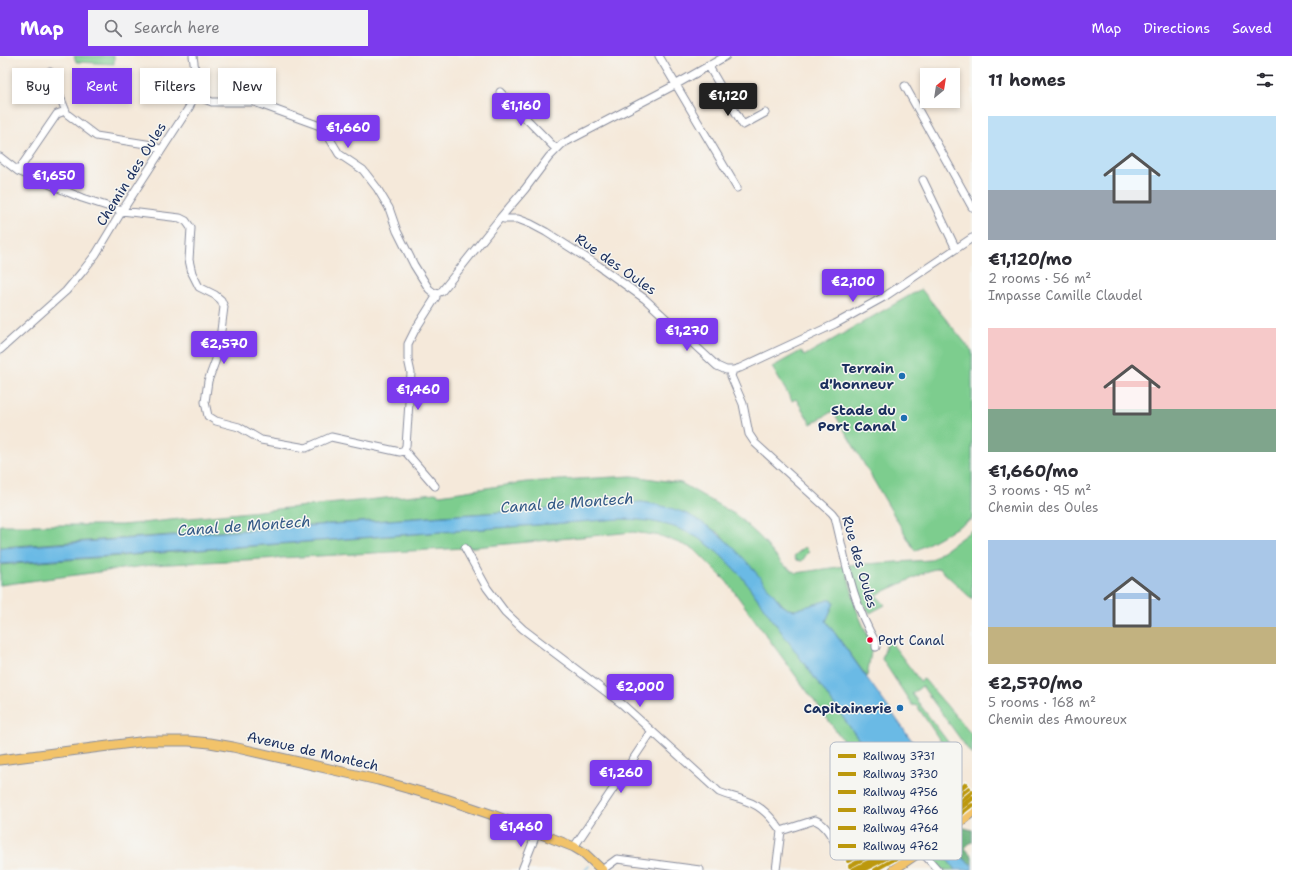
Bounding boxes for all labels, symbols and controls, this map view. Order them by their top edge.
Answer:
search box [88,10,368,46]
text: Map [20,16,64,41]
icon: search [102,17,124,39]
text: Search here [134,18,220,38]
text: Map [1092,19,1122,37]
text: Directions [1144,19,1210,37]
text: Saved [1232,19,1272,37]
chip: Buy [12,68,64,104]
chip: Rent [72,68,132,104]
chip: Filters [140,68,210,104]
chip: New [218,68,276,104]
north arrow [920,68,960,108]
map controls [920,68,960,108]
text: 11 homes [988,69,1066,91]
icon: filters [1254,69,1276,91]
pin: €1,120 [695,83,761,117]
text: €1,120 [708,87,748,104]
pin: €1,160 [488,93,554,127]
text: €1,160 [501,97,541,114]
pin: €1,660 [315,115,381,149]
street label: Chemin des Oules [92,119,170,229]
text: €1,660 [326,119,370,136]
icon: home [1096,142,1168,214]
pin: €1,650 [21,163,87,197]
text: €1,650 [32,167,76,184]
street label: Rue des Oules [572,229,660,299]
text: €1,120/mo [988,248,1072,270]
pin: €2,100 [820,269,886,303]
text: 2 rooms · 56 m² [988,270,1091,287]
text: €2,100 [831,273,875,290]
text: Impasse Camille Claudel [988,287,1142,304]
pin: €1,270 [654,318,720,352]
text: €1,270 [665,322,709,339]
pin: €2,570 [191,331,257,365]
text: €2,570 [200,335,248,352]
icon: home [1096,354,1168,426]
place label: Terrain d'honneur [820,359,894,393]
marker: Terrain d'honneur [897,371,907,381]
pin: €1,460 [385,377,451,411]
text: €1,460 [396,381,440,398]
place label: Stade du Port Canal [818,401,896,435]
marker: Stade du Port Canal [899,413,909,423]
text: €1,660/mo [988,460,1079,482]
text: 3 rooms · 95 m² [988,482,1091,499]
water label: Canal de Montech [500,488,634,518]
text: Chemin des Oules [988,499,1099,516]
water label: Canal de Montech [177,511,311,541]
street label: Rue des Oules [838,514,882,610]
icon: home [1096,566,1168,638]
place label: Port Canal [878,632,945,649]
marker: Port Canal [865,635,875,645]
text: €2,570/mo [988,672,1083,694]
pin: €2,000 [607,674,673,708]
text: €2,000 [616,678,664,695]
text: 5 rooms · 168 m² [988,694,1096,711]
place label: Capitainerie [803,699,892,717]
marker: Capitainerie [895,703,905,713]
text: Chemin des Amoureux [988,711,1127,728]
street label: Avenue de Montech [245,727,381,775]
legend [830,742,962,860]
text: Railway 3731 [863,749,935,764]
pin: €1,260 [588,760,654,794]
text: €1,260 [599,764,643,781]
text: Railway 3730 [863,767,938,782]
text: Railway 4756 [863,785,938,800]
text: Railway 4766 [863,803,939,818]
pin: €1,460 [488,814,554,848]
text: €1,460 [499,818,543,835]
text: Railway 4764 [863,821,939,836]
text: Railway 4762 [863,839,938,854]

